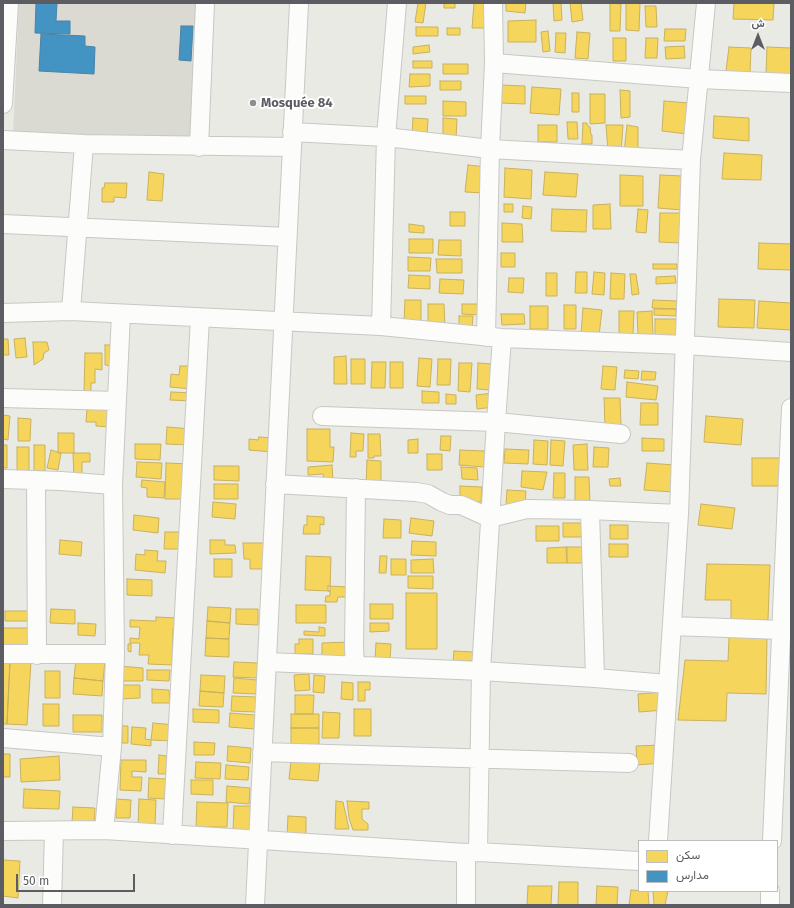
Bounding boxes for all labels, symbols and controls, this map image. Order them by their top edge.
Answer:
north arrow [738,16,778,56]
text: ش [751,17,765,30]
place label: Mosquée 84 [261,95,333,111]
marker: Mosquée 84 [248,98,258,108]
legend [638,840,778,892]
text: سكن [676,848,700,862]
scale bar [18,866,137,892]
text: مدارس [676,868,709,882]
text: 50 m [23,874,49,888]

